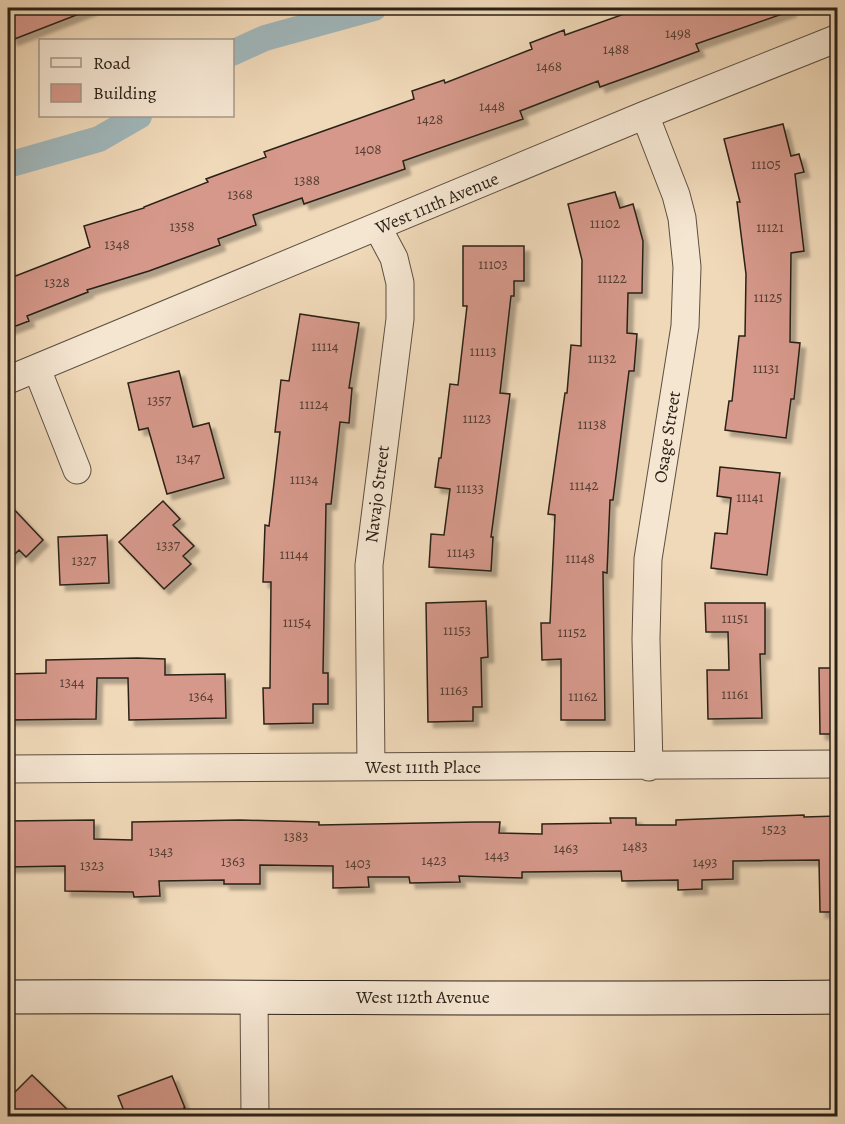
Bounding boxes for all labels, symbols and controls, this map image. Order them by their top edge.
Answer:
house number: 1498 [665,23,691,43]
legend [39,39,234,117]
house number: 1488 [603,39,629,59]
text: Road [93,51,131,75]
house number: 1468 [536,56,562,76]
text: Building [93,81,157,105]
house number: 1448 [479,96,505,116]
house number: 1428 [417,109,443,129]
house number: 1408 [354,139,382,159]
house number: 11105 [751,154,781,174]
street label: West 111th Avenue [371,166,502,240]
house number: 1388 [294,170,320,190]
house number: 1368 [227,184,253,204]
house number: 11102 [590,213,620,233]
house number: 1358 [169,216,195,236]
house number: 11121 [756,217,784,237]
house number: 1348 [104,234,130,254]
house number: 11103 [478,254,508,274]
house number: 11122 [597,268,627,288]
house number: 1328 [44,272,70,292]
house number: 11125 [754,287,782,307]
house number: 11114 [311,336,339,356]
house number: 11113 [470,341,496,361]
house number: 11132 [588,348,616,368]
house number: 11131 [753,358,779,378]
street label: Osage Street [648,389,686,485]
house number: 1357 [147,390,172,410]
house number: 11124 [299,394,329,414]
house number: 11123 [463,408,491,428]
house number: 11138 [578,414,606,434]
street label: Navajo Street [359,444,395,544]
house number: 1347 [176,448,201,468]
house number: 11134 [290,469,318,489]
house number: 11142 [569,475,599,495]
house number: 11133 [456,478,484,498]
house number: 11141 [736,487,764,507]
house number: 1337 [156,535,181,555]
house number: 11143 [447,542,475,562]
house number: 11144 [280,544,309,564]
house number: 11148 [565,548,595,568]
house number: 1327 [72,550,97,570]
house number: 11151 [722,608,748,628]
house number: 11154 [283,612,312,632]
house number: 11153 [443,620,471,640]
house number: 11152 [558,622,586,642]
house number: 1344 [60,672,85,692]
house number: 11163 [440,680,468,700]
house number: 11161 [721,684,749,704]
house number: 1364 [188,686,214,706]
house number: 11162 [568,686,598,706]
street label: West 111th Place [364,755,481,779]
house number: 1523 [762,819,786,839]
house number: 1383 [284,826,308,846]
house number: 1483 [622,836,648,856]
house number: 1463 [553,838,579,858]
house number: 1343 [149,841,173,861]
house number: 1443 [485,845,509,865]
house number: 1423 [421,850,447,870]
house number: 1363 [221,851,245,871]
house number: 1493 [693,852,718,872]
house number: 1403 [345,853,371,873]
house number: 1323 [80,855,104,875]
street label: West 112th Avenue [355,985,490,1009]

